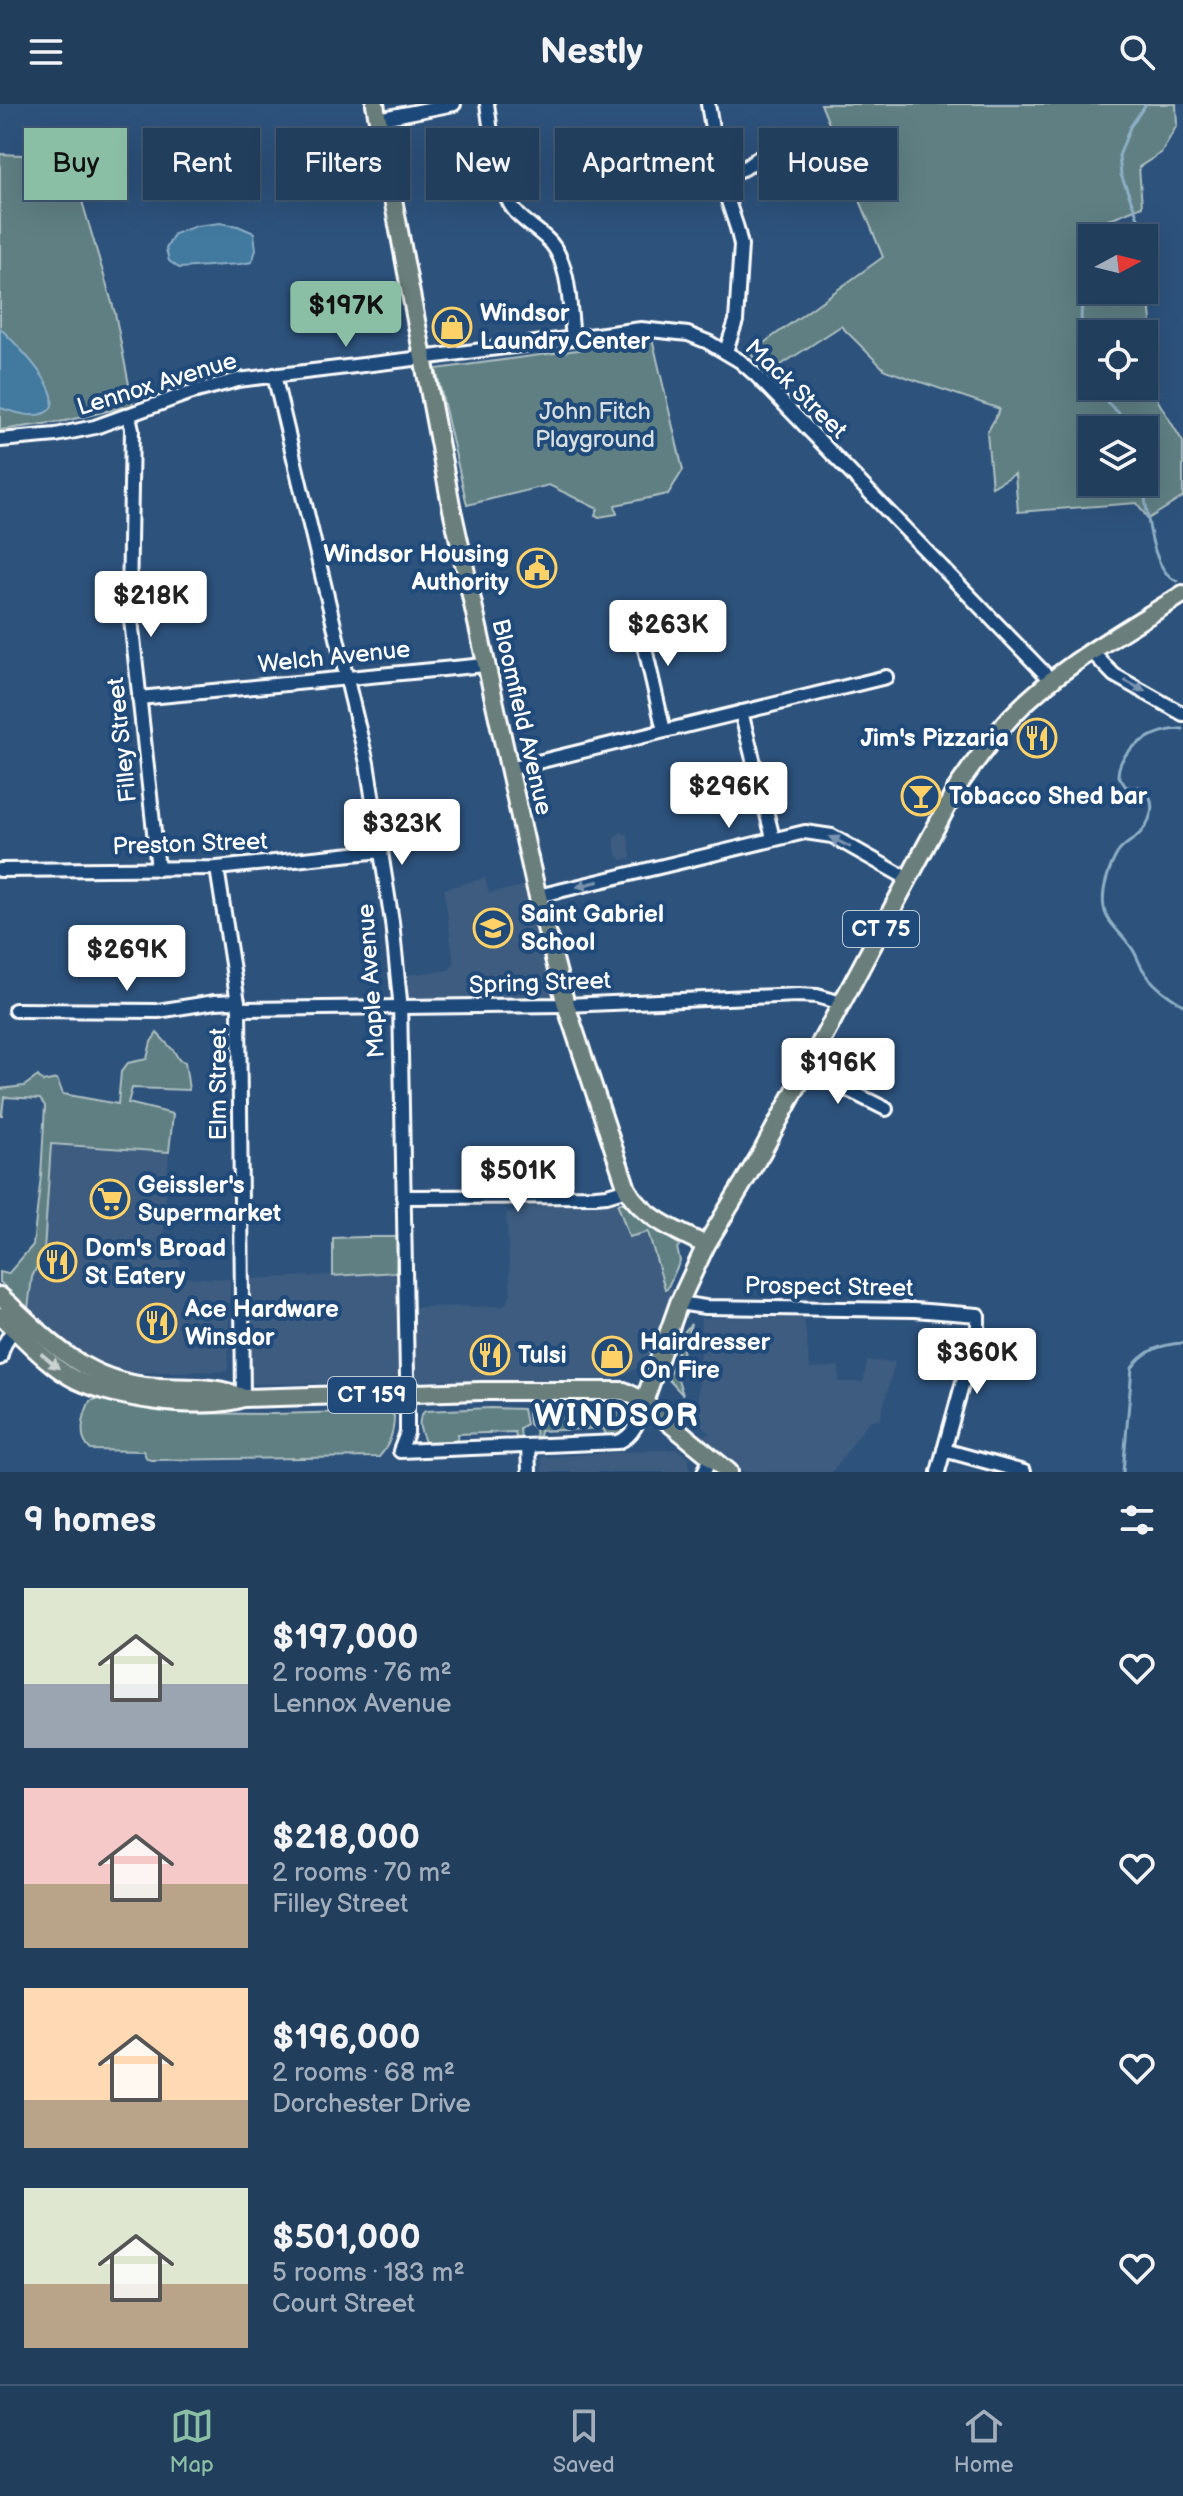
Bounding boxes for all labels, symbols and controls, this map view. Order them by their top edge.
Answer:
icon: menu [24,30,68,74]
icon: search [1115,30,1159,74]
text: Nestly [540,31,643,74]
chip: Buy [24,128,127,200]
chip: Rent [143,128,260,200]
chip: Filters [276,128,410,200]
chip: New [426,128,539,200]
chip: Apartment [555,128,743,200]
chip: House [759,128,897,200]
north arrow [1078,224,1158,304]
map controls [1078,224,1158,496]
pin: $197K [290,281,402,349]
text: $197K [308,291,384,322]
place label: Windsor Laundry Center [480,299,651,356]
shop icon: Windsor Laundry Center [431,306,473,348]
button: locate [1078,320,1158,400]
street label: Mack Street [739,333,854,445]
street label: Lennox Avenue [74,346,240,422]
park label: John Fitch Playground [535,397,655,454]
button: layers [1078,416,1158,496]
place label: Windsor Housing Authority [323,540,509,597]
public building icon: Windsor Housing Authority [516,547,558,589]
pin: $218K [95,571,207,639]
text: $218K [113,581,189,612]
pin: $263K [612,600,724,668]
text: $263K [627,610,709,641]
street label: Bloomfield Avenue [485,616,559,818]
street label: Welch Avenue [256,635,412,679]
street label: Filley Street [101,675,143,804]
one-way arrow [1124,679,1147,692]
restaurant icon: Jim's Pizzaria [1016,717,1058,759]
place label: Jim's Pizzaria [860,724,1009,753]
pin: $296K [673,762,785,830]
text: $296K [688,772,770,803]
bar icon: Tobacco Shed bar [900,775,942,817]
place label: Tobacco Shed bar [949,782,1148,811]
pin: $323K [346,799,458,867]
text: $323K [362,809,442,840]
street label: Preston Street [112,827,269,861]
one-way arrow [828,835,851,848]
one-way arrow [575,878,600,890]
place label: Saint Gabriel School [521,900,664,957]
street label: Maple Avenue [351,903,391,1059]
school or university icon: Saint Gabriel School [472,907,514,949]
road number: CT 75 [843,911,919,947]
pin: $269K [71,925,183,993]
text: $269K [86,935,168,966]
street label: Spring Street [469,966,612,1000]
street label: Elm Street [204,1027,233,1140]
pin: $196K [782,1038,894,1106]
text: $196K [800,1048,876,1079]
pin: $501K [462,1146,574,1214]
text: $501K [480,1156,556,1187]
place label: Geissler's Supermarket [138,1171,281,1228]
supermarket icon: Geissler's Supermarket [89,1178,131,1220]
place label: Dom's Broad St Eatery [85,1234,226,1291]
restaurant icon: Dom's Broad St Eatery [36,1241,78,1283]
street label: Prospect Street [744,1271,914,1303]
place label: Ace Hardware Winsdor [184,1295,339,1352]
restaurant icon: Ace Hardware Winsdor [136,1302,178,1344]
place label: Hairdresser On Fire [640,1328,771,1385]
pin: $360K [921,1328,1033,1396]
restaurant icon: Tulsi [469,1334,511,1376]
shop icon: Hairdresser On Fire [591,1335,633,1377]
text: $360K [936,1338,1018,1369]
place label: Tulsi [518,1341,567,1370]
one-way arrow [39,1352,59,1369]
road number: CT 159 [328,1377,416,1413]
district label: WINDSOR [534,1397,700,1436]
icon: filters [1115,1498,1159,1542]
text: 9 homes [24,1500,156,1541]
text: $197,000 [272,1617,419,1658]
icon: home [88,1620,184,1716]
icon: heart [1115,1646,1159,1690]
text: 2 rooms · 76 m² [272,1658,452,1689]
text: Lennox Avenue [272,1689,451,1720]
text: $218,000 [272,1817,420,1858]
icon: home [88,1820,184,1916]
icon: heart [1115,1846,1159,1890]
text: 2 rooms · 70 m² [272,1858,451,1889]
text: Filley Street [272,1889,408,1920]
text: $196,000 [272,2017,420,2058]
icon: home [88,2020,184,2116]
icon: heart [1115,2046,1159,2090]
text: 2 rooms · 68 m² [272,2058,455,2089]
text: Dorchester Drive [272,2089,471,2120]
text: $501,000 [272,2217,421,2258]
icon: home [88,2220,184,2316]
icon: heart [1115,2246,1159,2290]
text: 5 rooms · 183 m² [272,2258,465,2289]
text: Court Street [272,2289,415,2320]
tab: Map [170,2404,214,2479]
tab: Saved [553,2404,615,2479]
tab: Home [954,2404,1013,2479]

